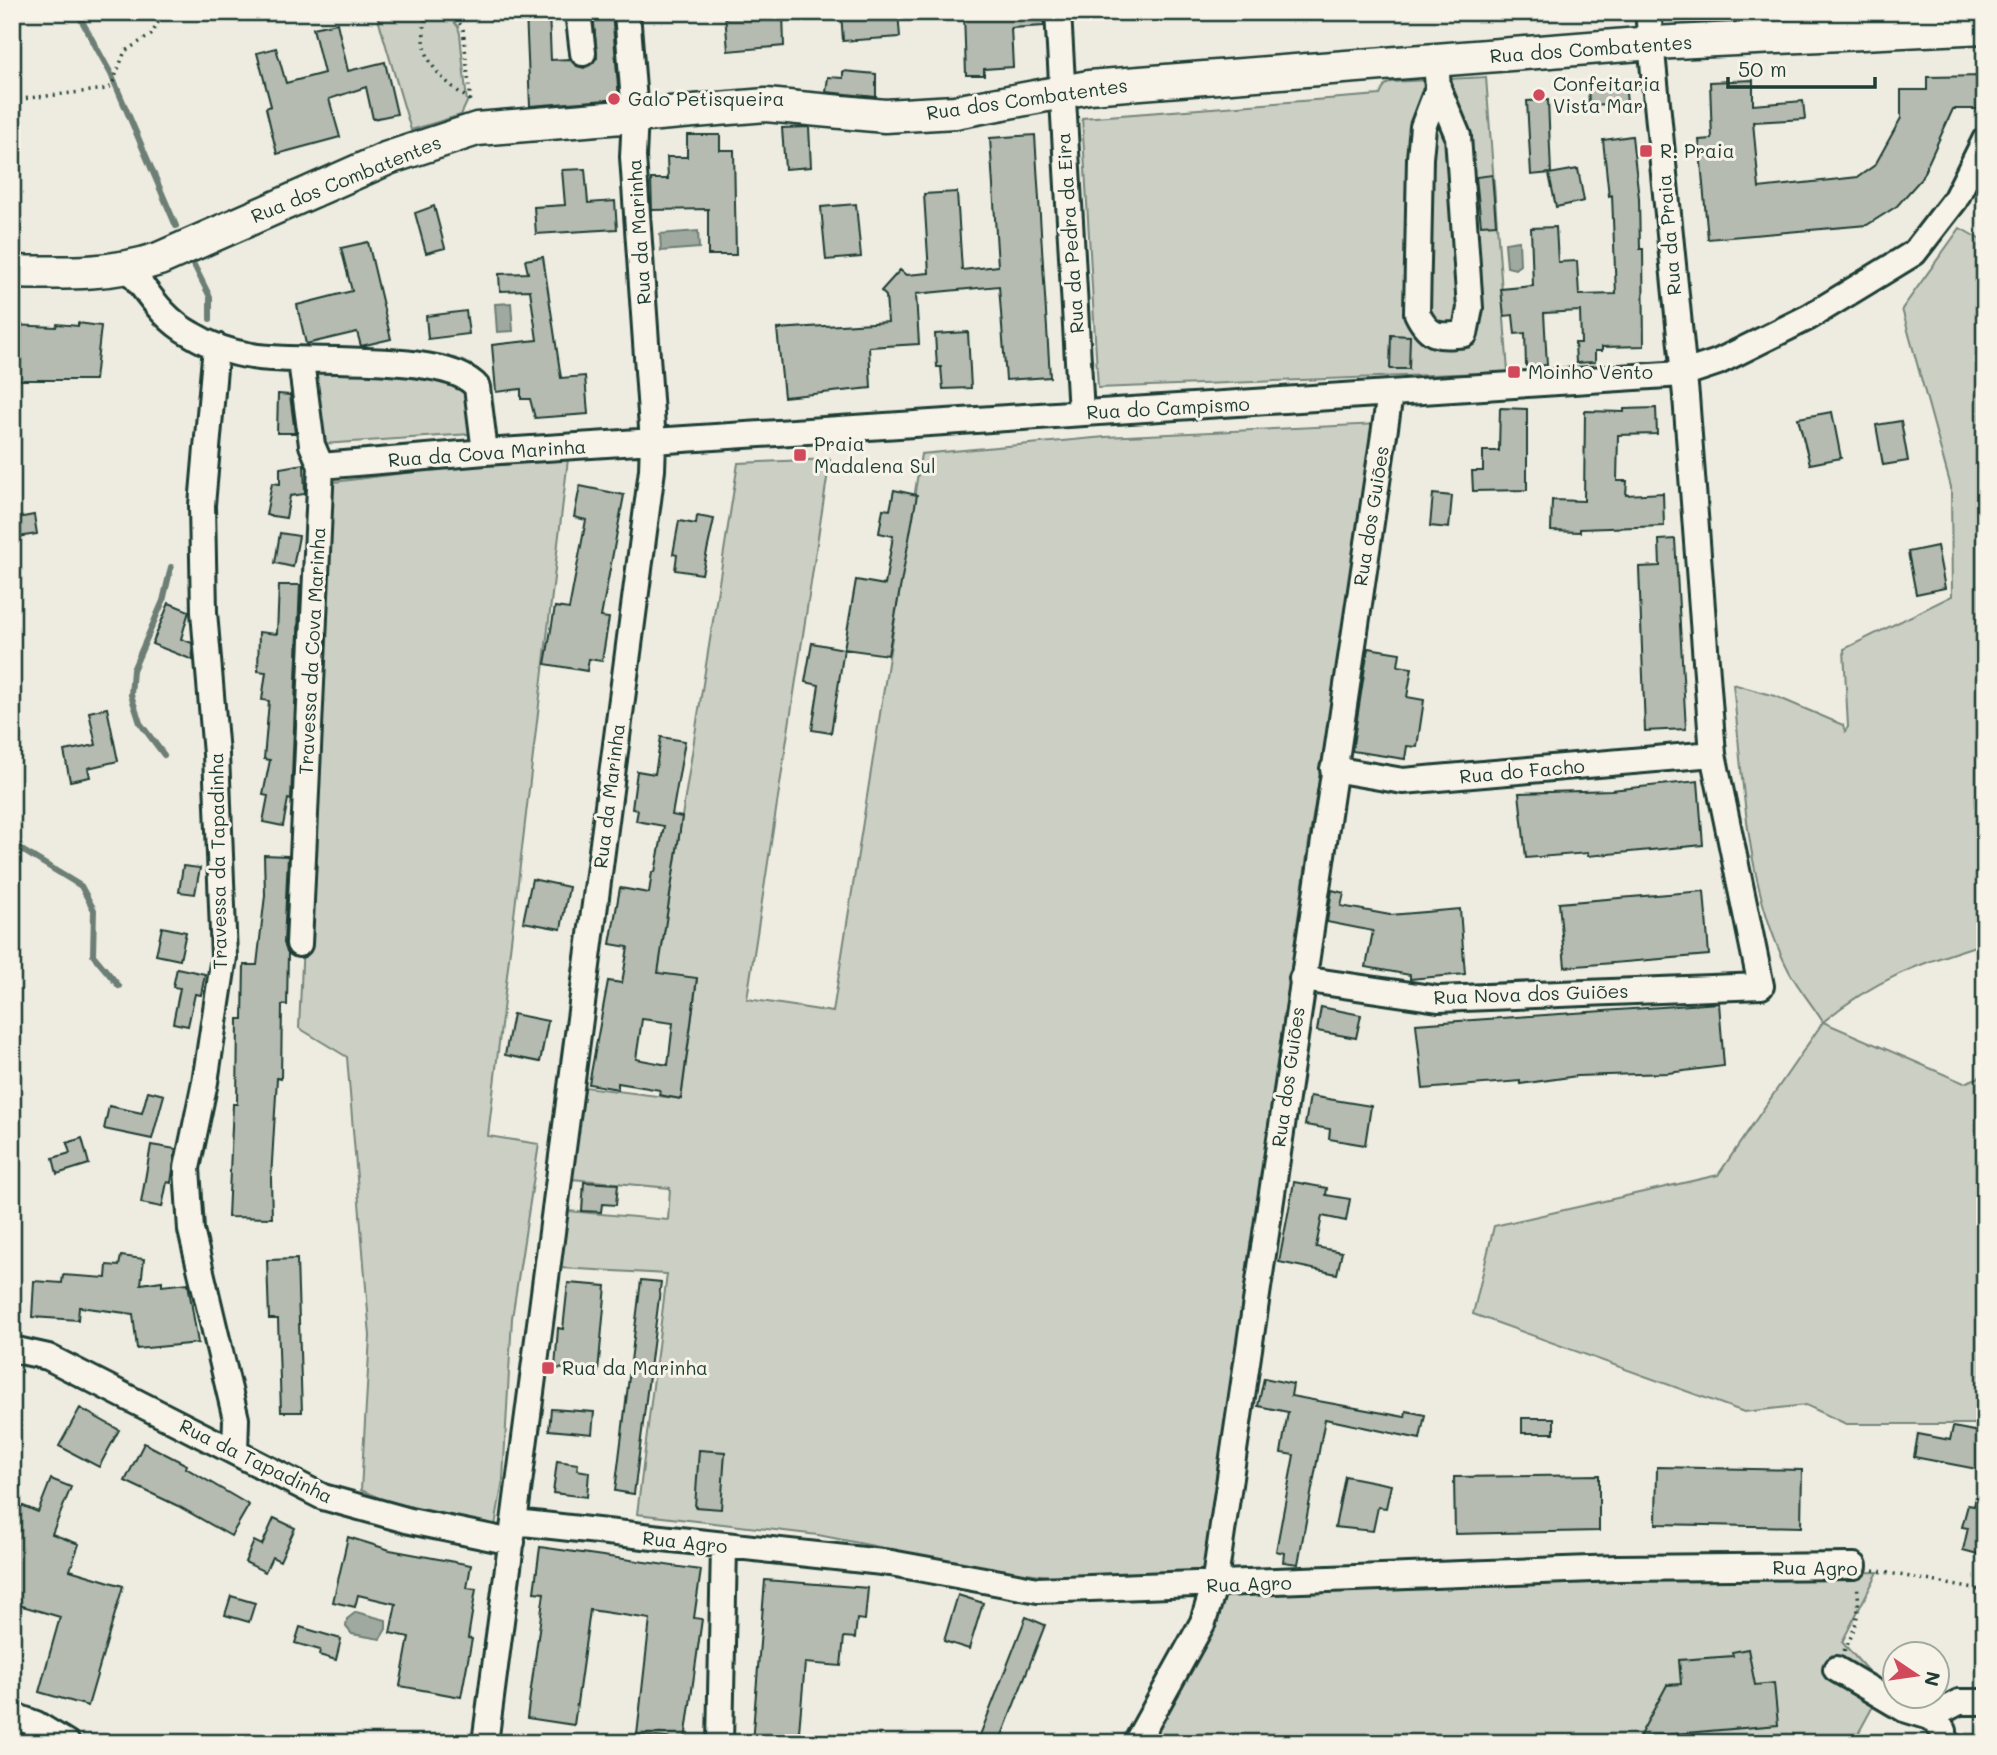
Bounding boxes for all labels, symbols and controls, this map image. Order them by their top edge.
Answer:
street label: Rua dos Combatentes [1489,29,1693,68]
scale bar [1728,46,1874,90]
text: 50 m [1738,55,1787,82]
place label: Confeitaria Vista Mar [1553,71,1661,118]
street label: Rua dos Combatentes [925,72,1129,125]
place label: Galo Petisqueira [628,86,784,111]
marker: Confeitaria Vista Mar [1531,87,1547,103]
marker: Galo Petisqueira [606,91,622,107]
street label: Rua dos Combatentes [247,129,445,228]
street label: Rua da Pedra da Eira [1050,132,1089,334]
place label: R. Praia [1660,138,1735,163]
marker: R. Praia [1638,143,1654,159]
street label: Rua da Marinha [621,158,656,306]
street label: Rua da Praia [1651,174,1686,296]
place label: Moinho Vento [1528,359,1653,384]
marker: Moinho Vento [1506,364,1522,380]
street label: Rua do Campismo [1086,391,1250,424]
place label: Praia Madalena Sul [814,431,936,478]
street label: Rua da Cova Marinha [387,433,587,472]
street label: Rua dos Guiões [1347,444,1394,588]
marker: Praia Madalena Sul [792,447,808,463]
street label: Travessa da Cova Marinha [293,526,330,776]
street label: Rua da Marinha [587,722,630,870]
street label: Travessa da Tapadinha [203,752,232,970]
street label: Rua do Facho [1458,753,1586,788]
street label: Rua Nova dos Guiões [1433,978,1629,1009]
street label: Rua dos Guiões [1265,1005,1310,1149]
place label: Rua da Marinha [562,1355,708,1380]
marker: Rua da Marinha [540,1360,556,1376]
street label: Rua da Tapadinha [176,1413,337,1508]
street label: Rua Agro [641,1525,729,1558]
street label: Rua Agro [1772,1554,1858,1581]
street label: Rua Agro [1206,1570,1292,1597]
north arrow [1882,1640,1952,1710]
text: N [1919,1669,1947,1689]

